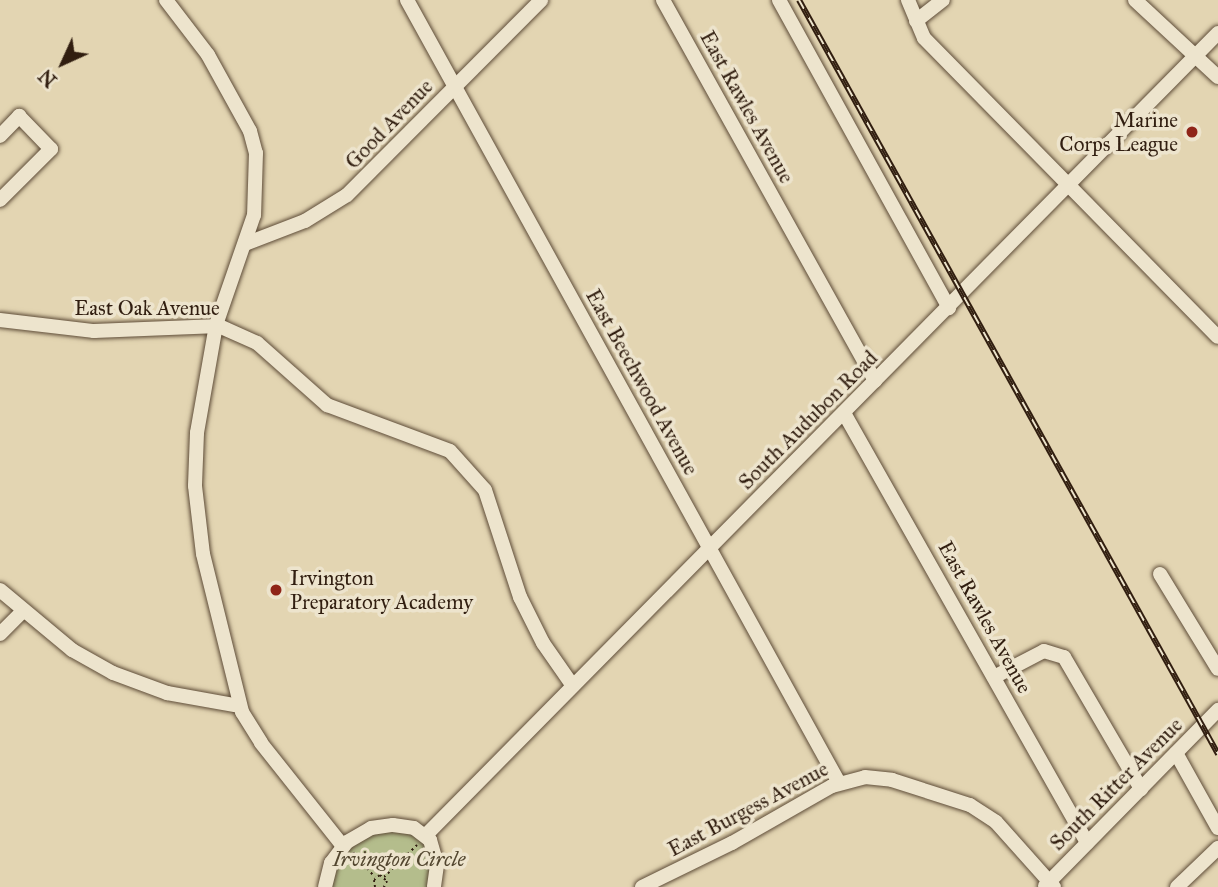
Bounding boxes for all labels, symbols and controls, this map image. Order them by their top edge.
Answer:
street label: East Rawles Avenue [695,26,799,188]
north arrow [28,28,98,98]
text: N [34,64,62,92]
street label: Good Avenue [340,74,438,174]
place label: Marine Corps League [1059,107,1178,157]
marker: Marine Corps League [1184,124,1200,140]
street label: East Beechwood Avenue [580,285,704,479]
street label: East Oak Avenue [74,295,220,321]
street label: South Audubon Road [733,345,883,495]
street label: East Rawles Avenue [933,536,1037,698]
place label: Irvington Preparatory Academy [290,565,473,615]
marker: Irvington Preparatory Academy [268,582,284,598]
street label: South Ritter Avenue [1044,712,1188,856]
street label: East Burgess Avenue [664,756,832,862]
park label: Irvington Circle [333,846,465,872]

